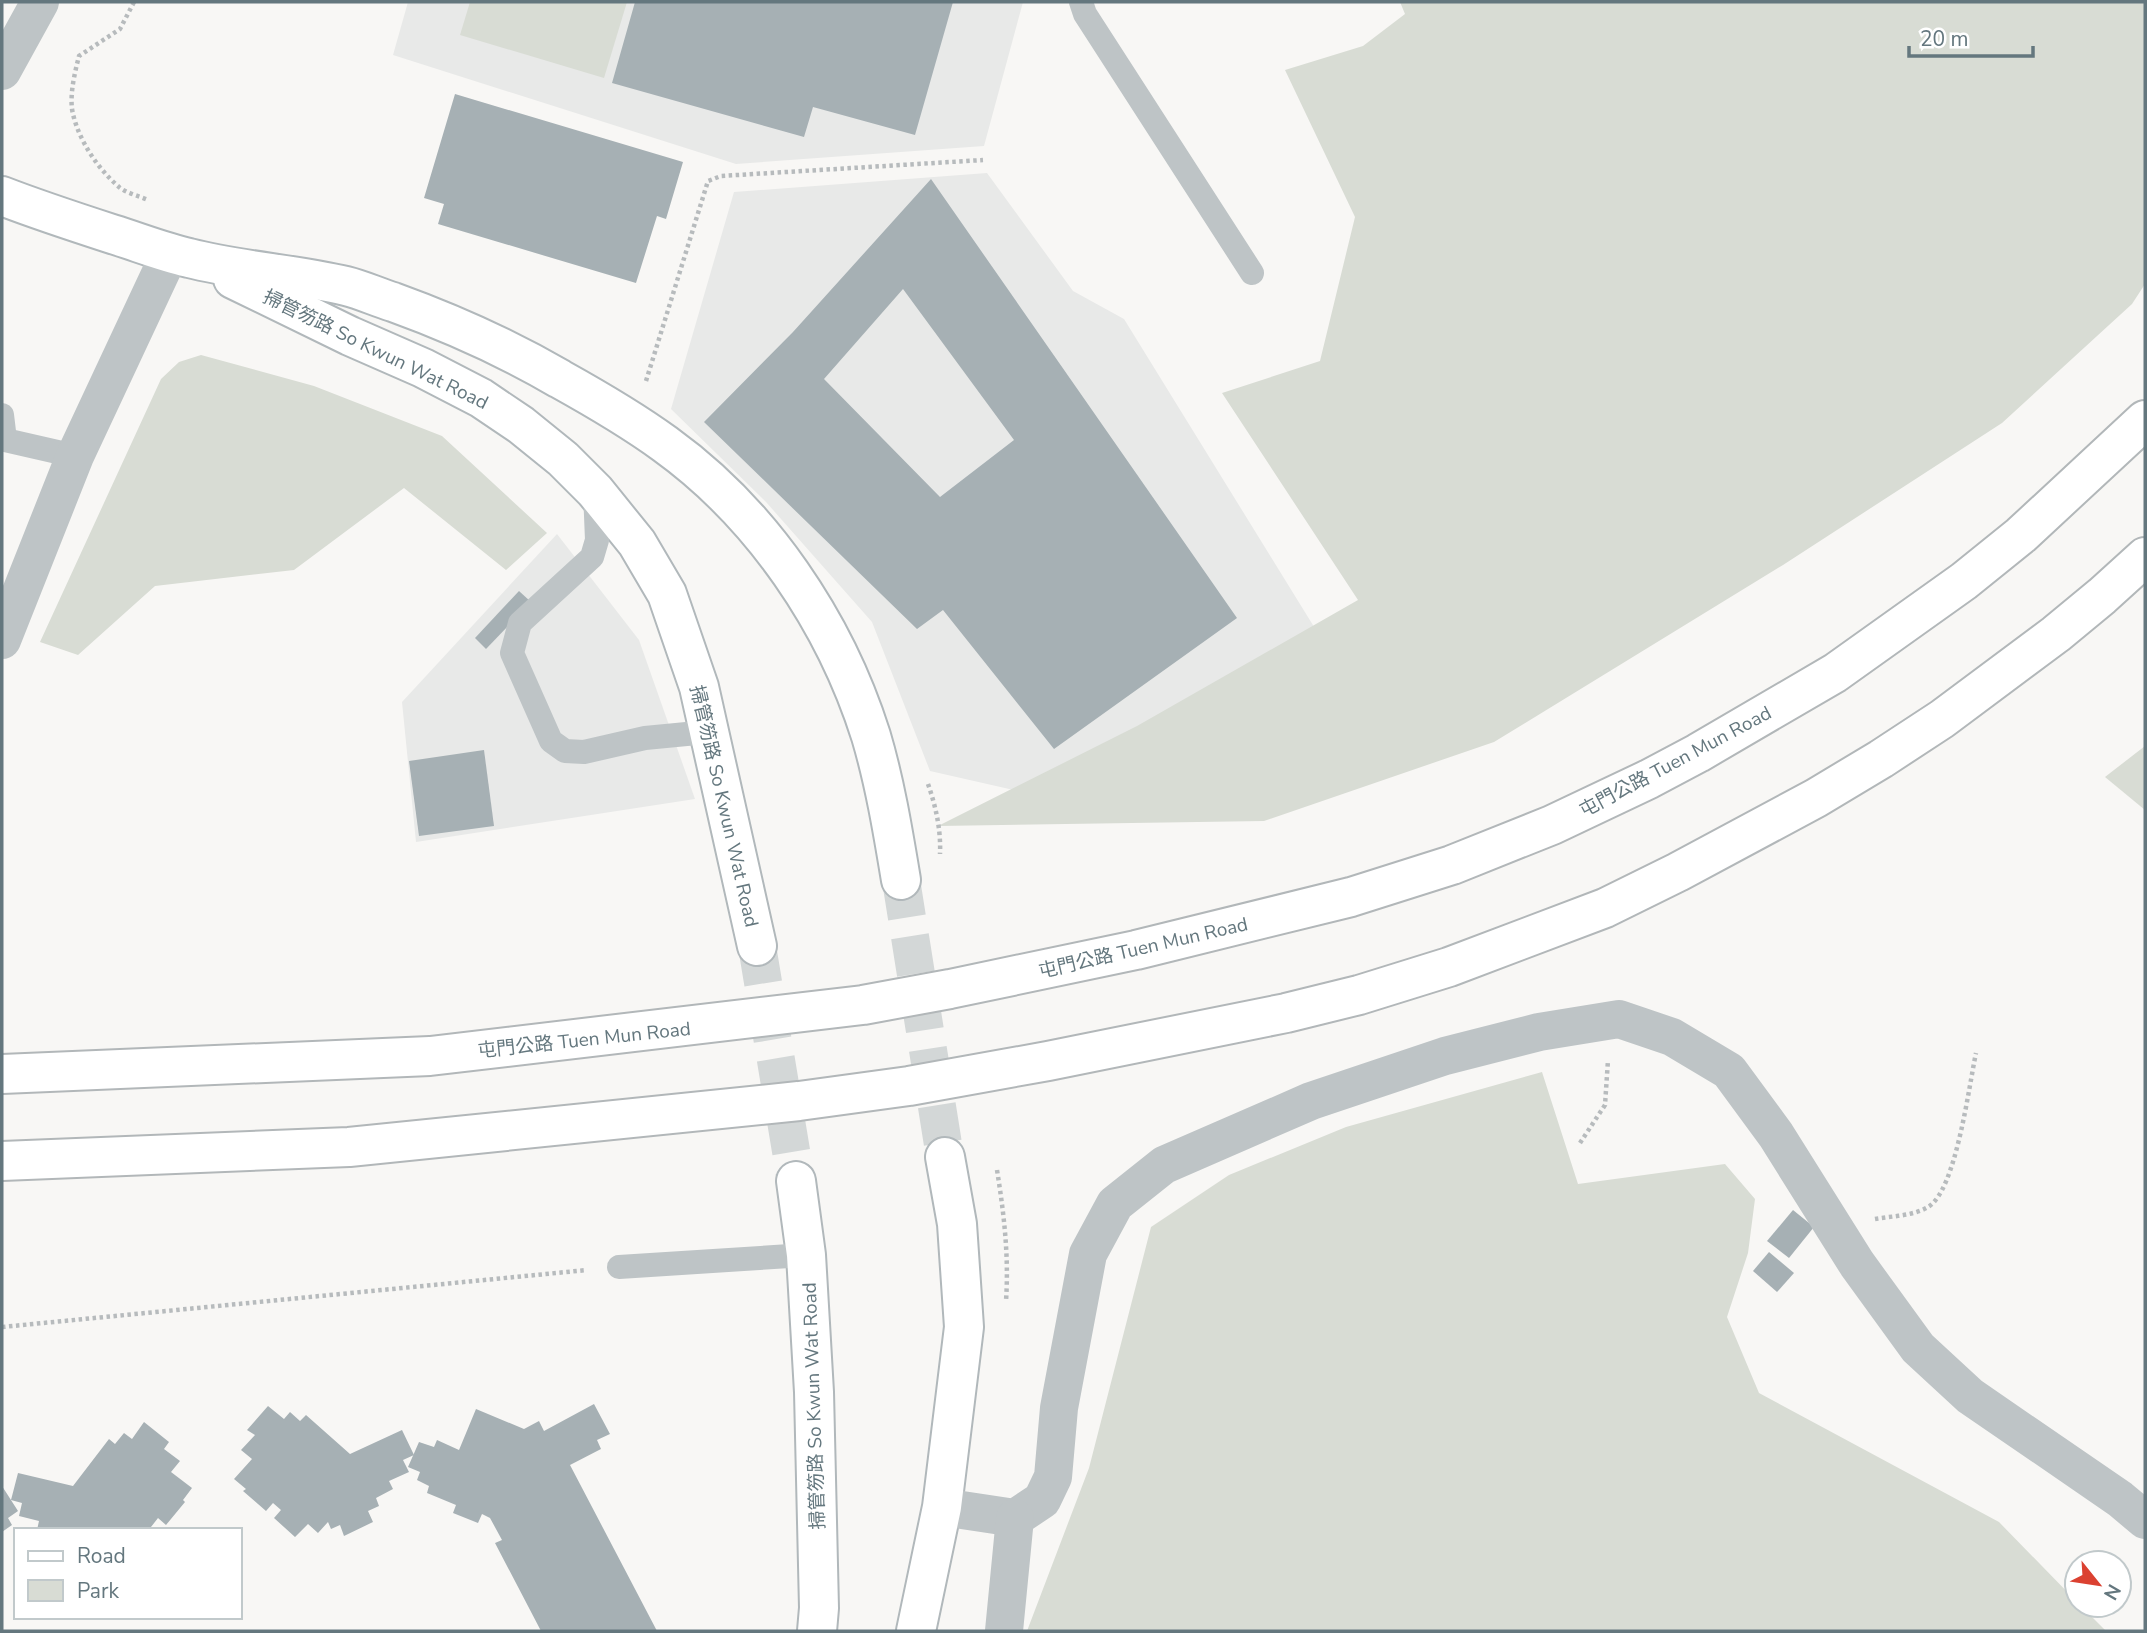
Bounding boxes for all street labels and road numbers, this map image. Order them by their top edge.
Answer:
street label: 掃管笏路 So Kwun Wat Road [259,284,492,416]
street label: 掃管笏路 So Kwun Wat Road [684,683,765,930]
street label: 屯門公路 Tuen Mun Road [1575,700,1776,824]
street label: 屯門公路 Tuen Mun Road [1036,911,1250,985]
street label: 屯門公路 Tuen Mun Road [476,1016,692,1064]
street label: 掃管笏路 So Kwun Wat Road [797,1282,831,1530]

